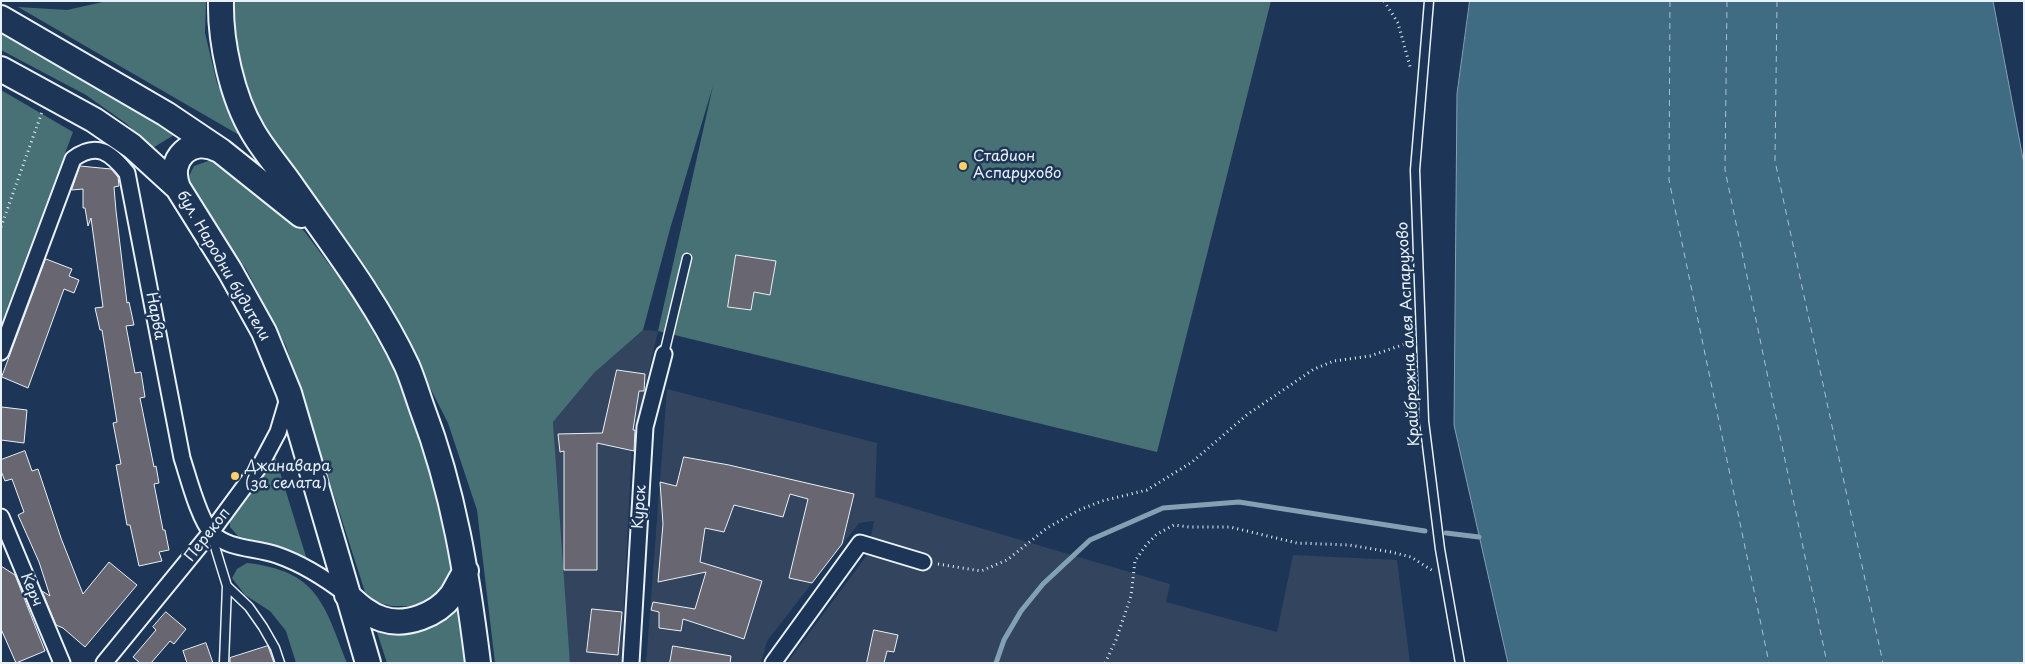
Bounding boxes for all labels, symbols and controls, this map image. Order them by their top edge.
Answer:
place label: Стадион Аспарухово [973,148,1061,183]
marker: Стадион Аспарухово [957,160,969,172]
street label: бул. Народни будители [173,188,273,344]
street label: Крайбрежна алея Аспарухово [1394,221,1424,447]
street label: Нарва [142,291,168,341]
place label: Джанавара (за селата) [245,458,331,493]
marker: Джанавара (за селата) [229,470,241,482]
street label: Курск [629,484,651,530]
street label: Перекоп [181,505,235,565]
street label: Керч [16,570,46,610]

